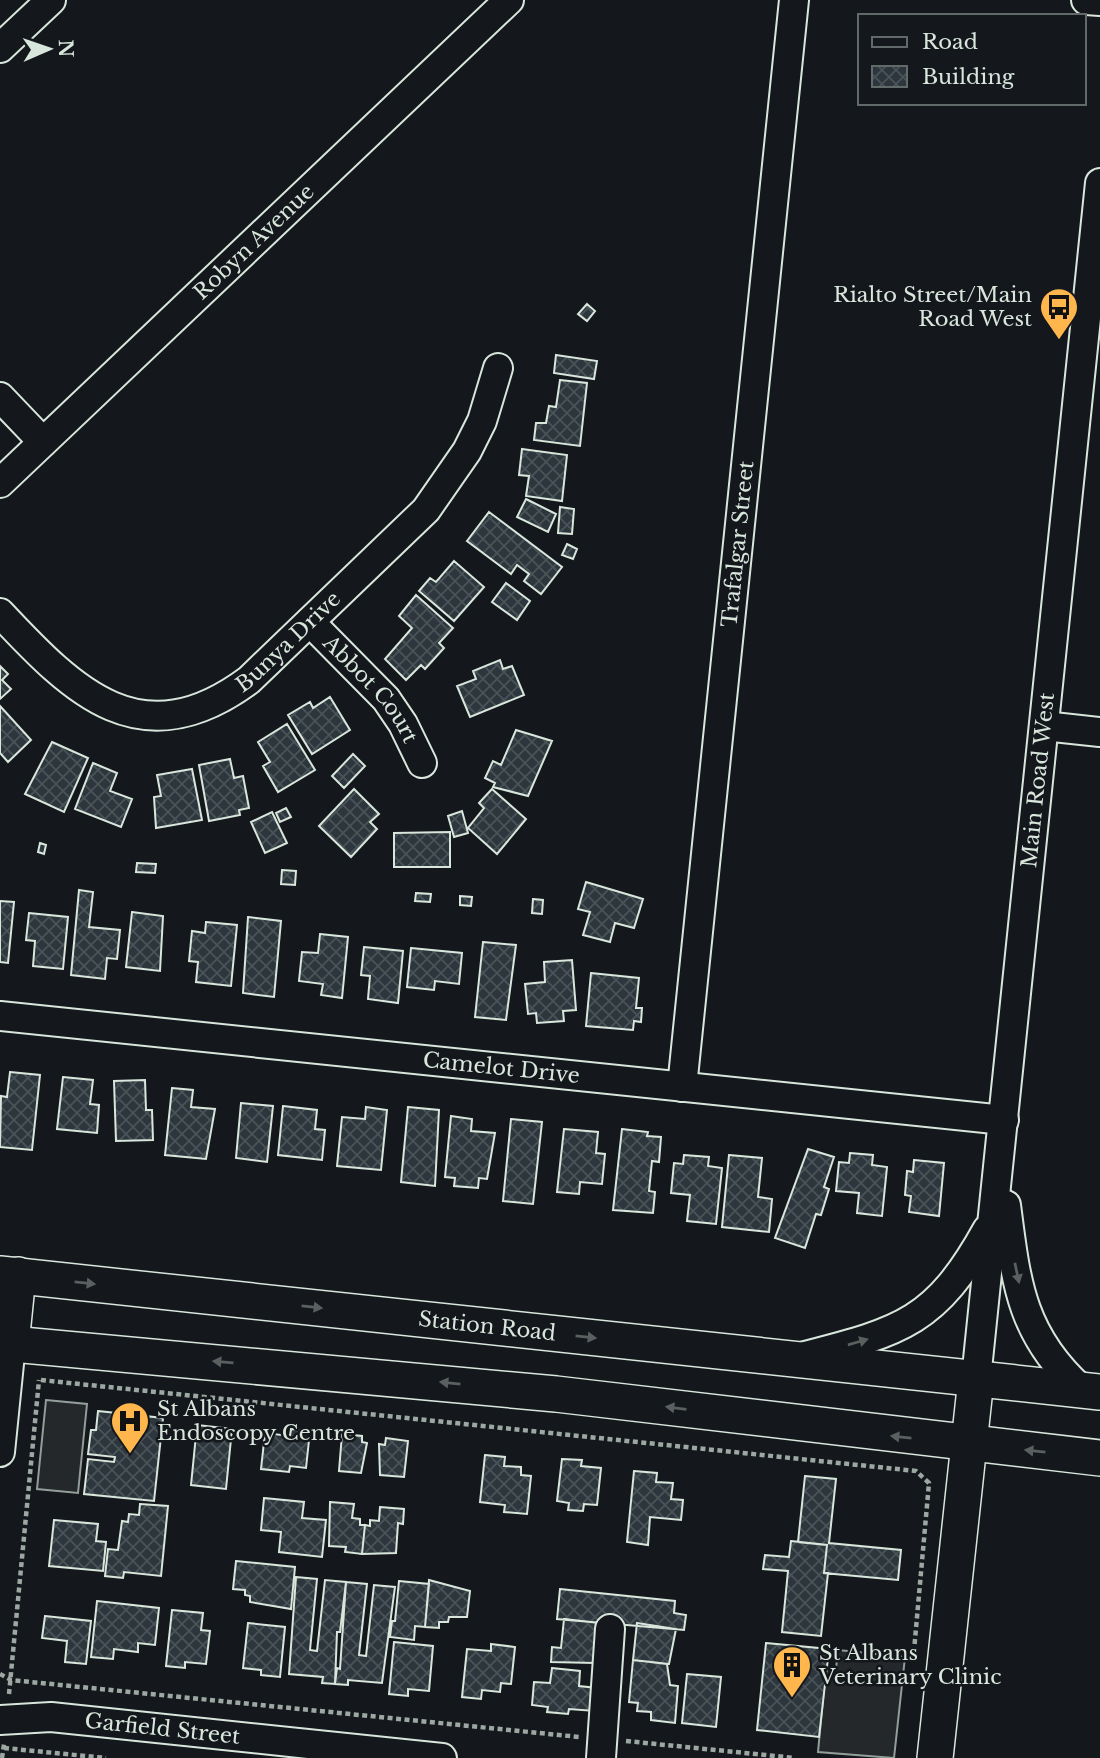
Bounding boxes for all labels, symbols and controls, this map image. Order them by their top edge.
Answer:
north arrow [14,14,84,84]
legend [858,14,1086,105]
text: Road [922,29,978,55]
text: N [54,39,77,58]
text: Building [922,64,1015,90]
street label: Robyn Avenue [188,179,320,305]
place label: Rialto Street/Main Road West [833,282,1032,332]
bus stop icon: Rialto Street/Main Road West [1038,286,1080,341]
street label: Trafalgar Street [716,459,759,628]
street label: Bunya Drive [231,586,346,698]
street label: Abbot Court [317,629,423,747]
street label: Main Road West [1016,691,1060,869]
street label: Camelot Drive [422,1047,581,1089]
one-way arrow [1011,1262,1022,1284]
one-way arrow [75,1277,97,1288]
one-way arrow [301,1302,323,1313]
street label: Station Road [417,1306,557,1347]
one-way arrow [576,1331,598,1342]
one-way arrow [848,1336,869,1346]
one-way arrow [212,1356,234,1367]
one-way arrow [439,1377,461,1388]
place label: St Albans Endoscopy Centre [157,1396,355,1446]
hospital icon: St Albans Endoscopy Centre [109,1400,151,1455]
one-way arrow [665,1403,687,1414]
one-way arrow [890,1431,912,1442]
one-way arrow [1023,1445,1045,1456]
place label: St Albans Veterinary Clinic [818,1640,1002,1690]
building icon: St Albans Veterinary Clinic [771,1644,813,1699]
street label: Garfield Street [83,1708,241,1750]

